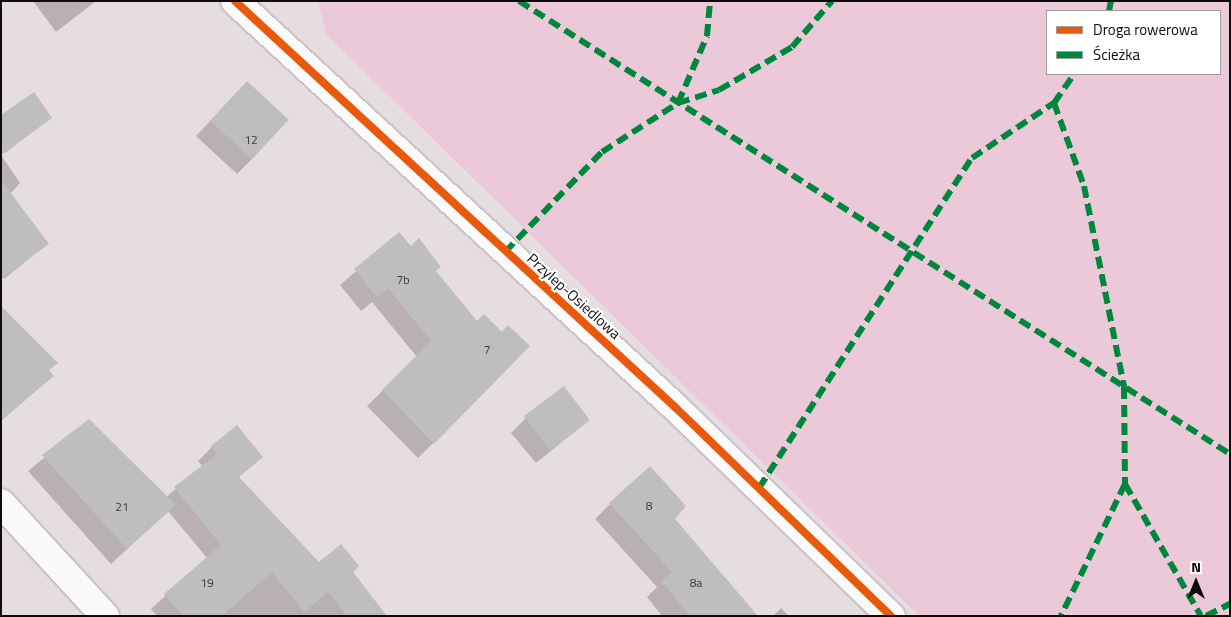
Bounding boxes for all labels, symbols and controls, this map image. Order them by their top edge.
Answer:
legend [1046,10,1221,75]
text: Droga rowerowa [1093,18,1198,41]
text: Ścieżka [1093,43,1140,66]
house number: 12 [244,133,258,147]
street label: Przylep-Osiedlowa [524,249,624,343]
house number: 7b [396,273,410,287]
house number: 7 [484,343,490,357]
house number: 8 [646,499,652,513]
house number: 21 [115,500,129,514]
text: N [1191,556,1201,577]
north arrow [1171,557,1221,607]
house number: 19 [200,576,214,590]
house number: 8a [690,576,702,590]

